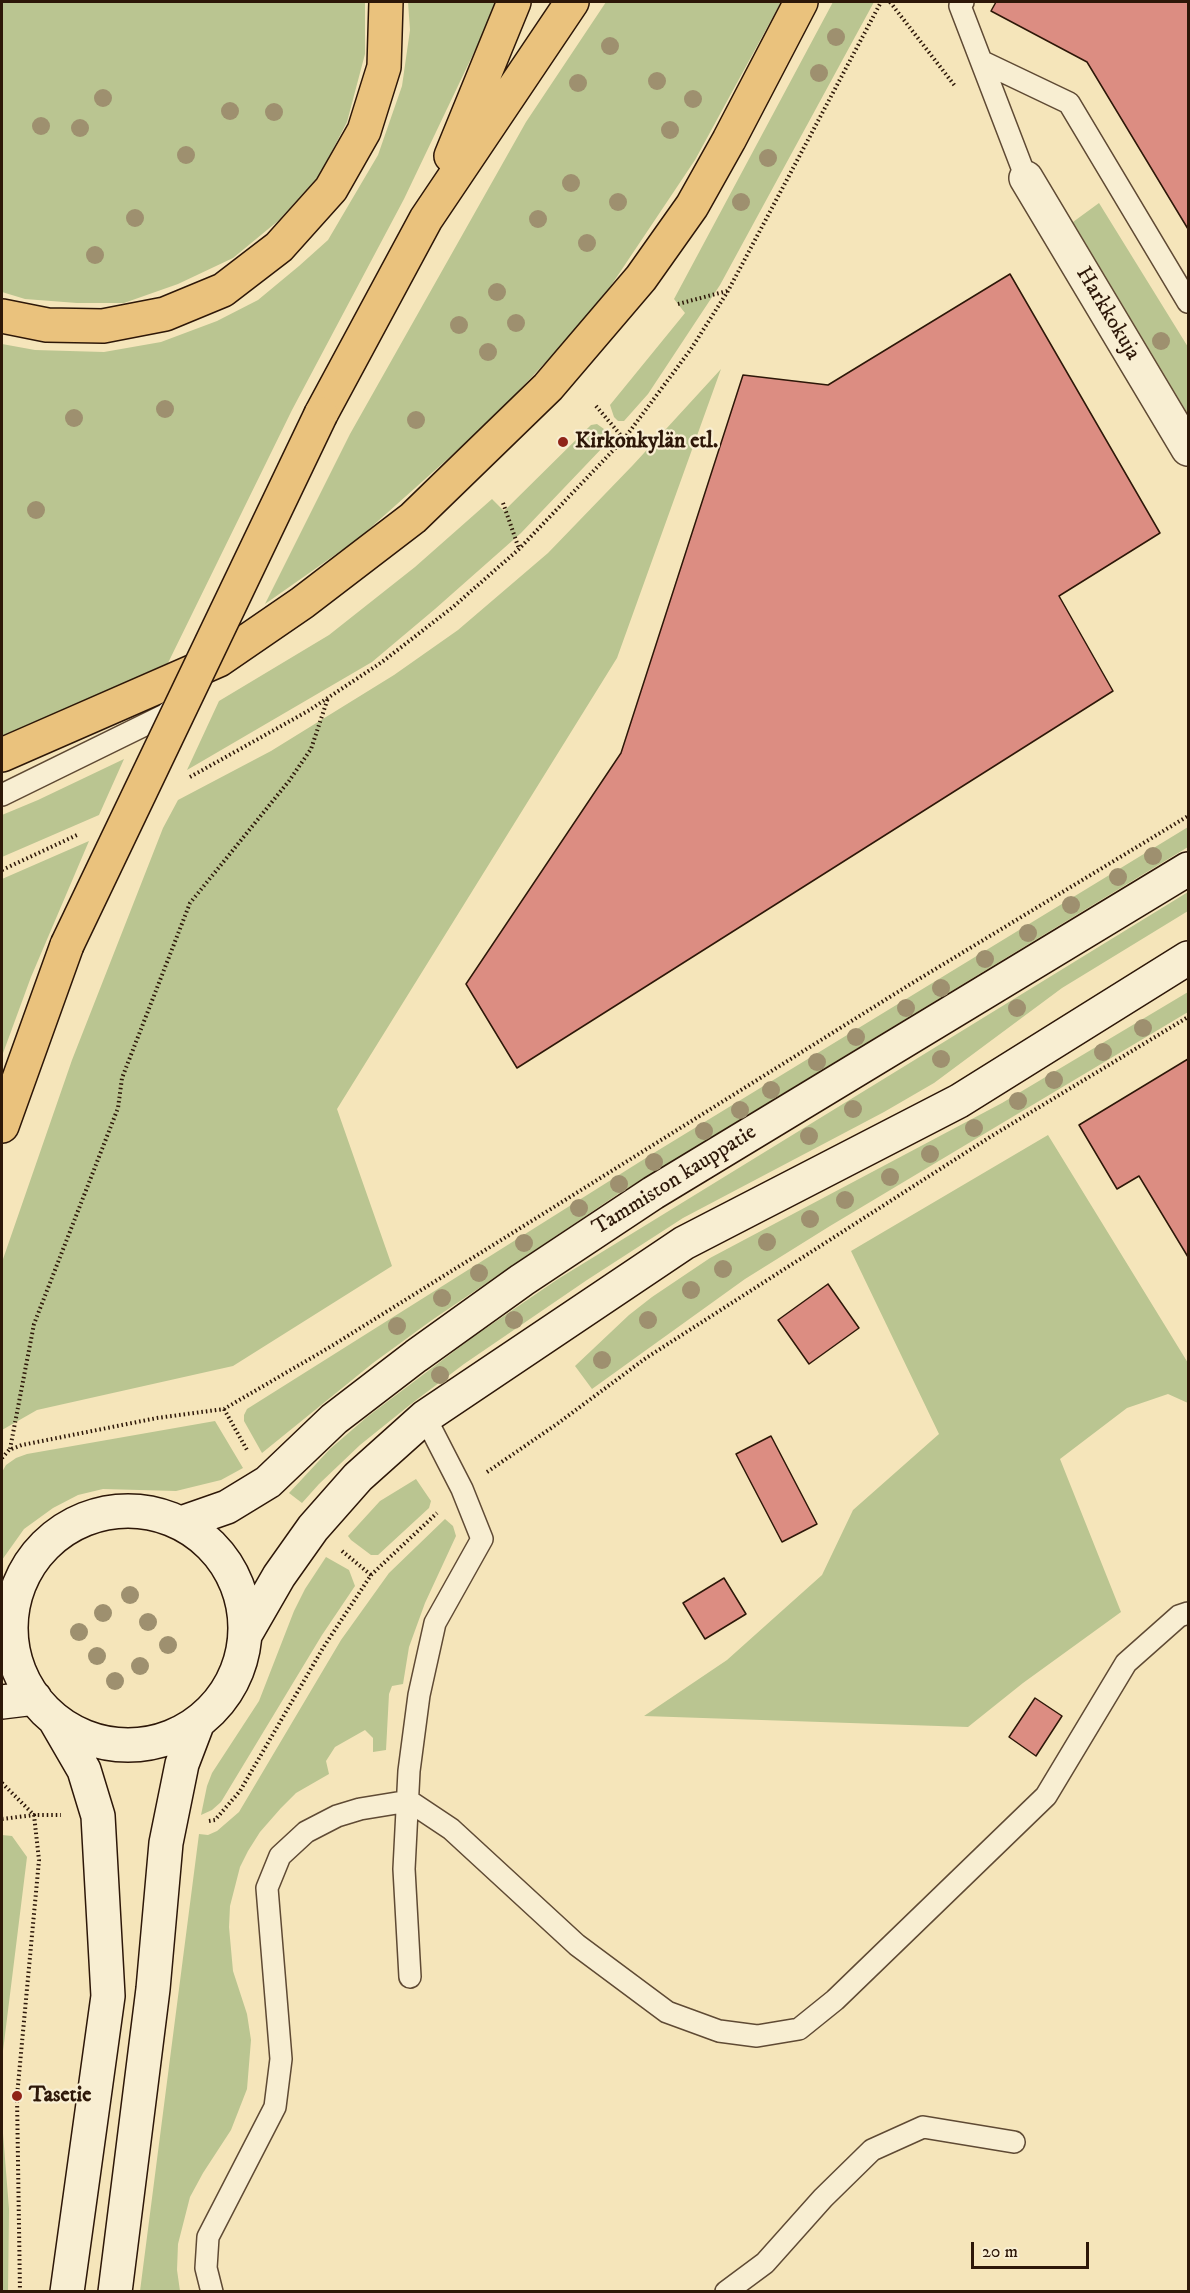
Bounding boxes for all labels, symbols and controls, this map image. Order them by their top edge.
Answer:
street label: Harkkokuja [1069,263,1145,365]
place label: Kirkonkylän etl. [575,429,718,455]
marker: Kirkonkylän etl. [556,435,570,449]
street label: Tammiston kauppatie [588,1120,762,1242]
place label: Tasetie [29,2083,91,2109]
marker: Tasetie [10,2089,24,2103]
scale bar [974,2230,1092,2268]
text: 20 m [982,2241,1018,2263]

